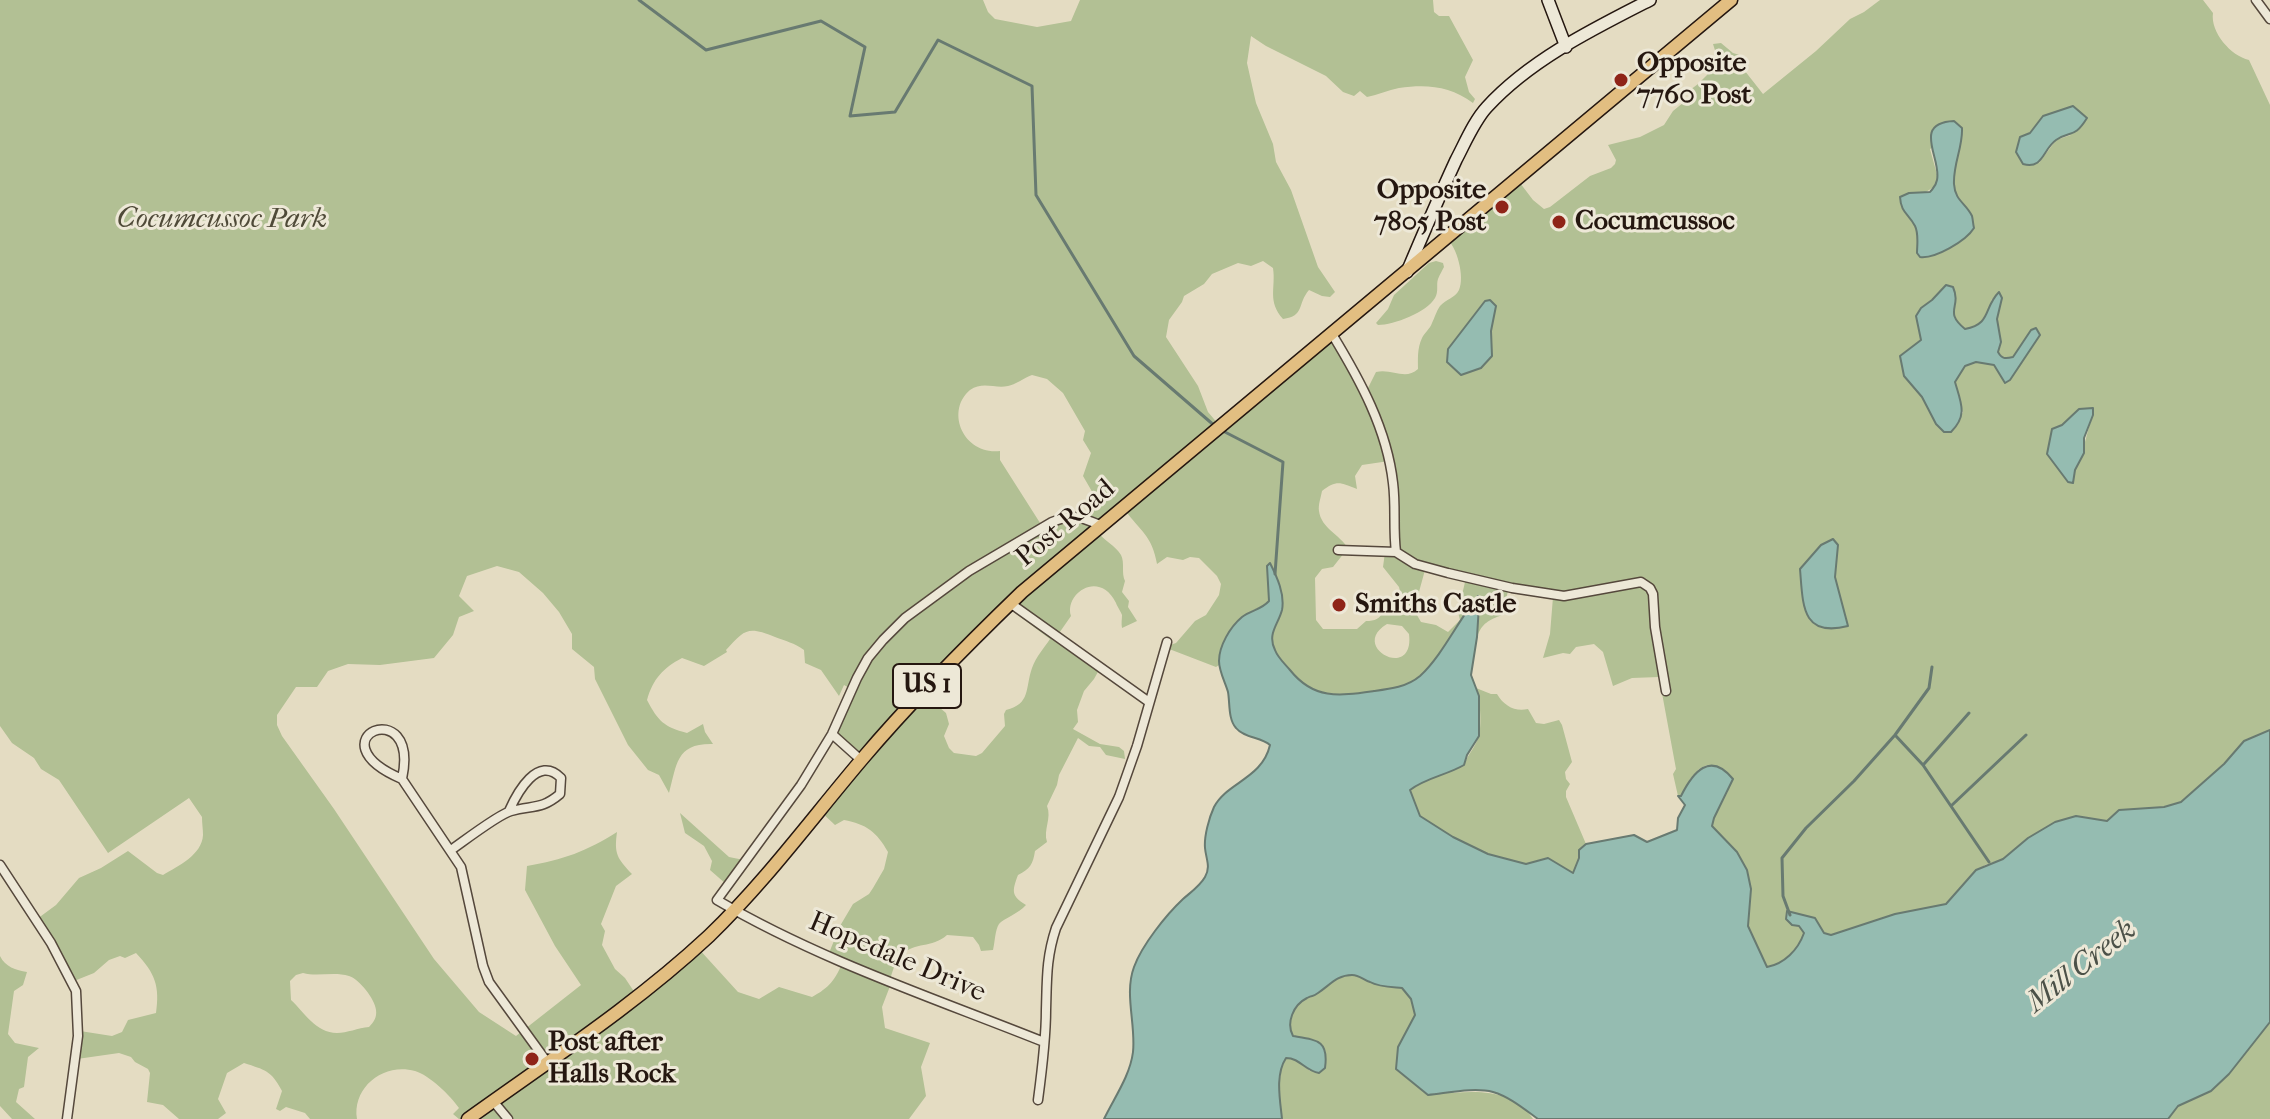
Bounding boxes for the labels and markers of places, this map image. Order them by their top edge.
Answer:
place label: Opposite 7760 Post [1637,47,1751,113]
marker: Opposite 7760 Post [1612,71,1630,89]
place label: Opposite 7805 Post [1374,174,1486,240]
marker: Opposite 7805 Post [1493,198,1511,216]
place label: Cocumcussoc [1575,205,1735,239]
marker: Cocumcussoc [1550,213,1568,231]
place label: Smiths Castle [1355,588,1516,622]
marker: Smiths Castle [1330,596,1348,614]
place label: Post after Halls Rock [548,1026,676,1092]
marker: Post after Halls Rock [523,1050,541,1068]

